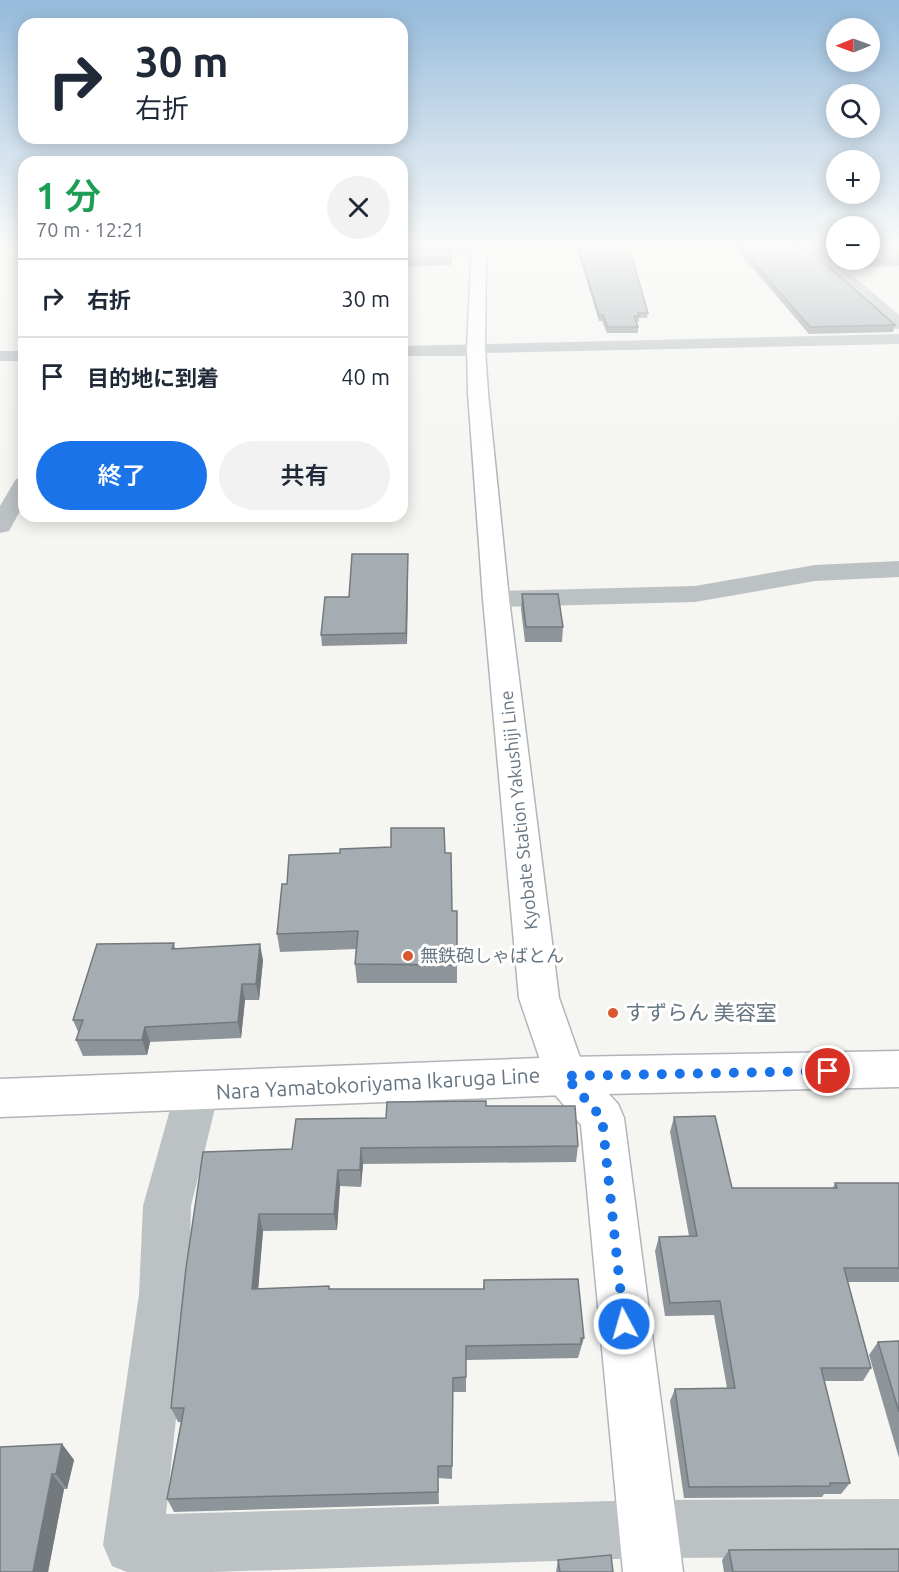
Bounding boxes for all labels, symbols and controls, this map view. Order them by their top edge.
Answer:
north arrow [826,18,880,72]
map controls [826,18,880,270]
text: 30 m [135,38,229,85]
icon: right [36,42,114,120]
button: search [826,84,880,138]
text: 右折 [135,93,189,123]
button: + [826,150,880,204]
text: 1 分 [36,175,101,216]
button: close [327,176,390,239]
button: − [826,216,880,270]
text: 70 m · 12:21 [36,218,145,241]
icon: right [36,282,69,315]
text: 30 m [341,286,390,311]
text: 右折 [87,287,131,312]
icon: arrive [36,360,69,393]
text: 40 m [341,364,390,389]
text: 目的地に到着 [87,365,219,390]
button: 終了 [36,441,207,510]
button: 共有 [219,441,390,510]
street label: Kyobate Station Yakushiji Line [495,689,541,931]
place label: 無鉄砲しゃばとん [420,945,564,965]
marker: 無鉄砲しゃばとん [401,949,415,963]
place label: すずらん 美容室 [625,1000,777,1024]
marker: すずらん 美容室 [606,1006,620,1020]
pin [802,1045,853,1096]
icon: arrive [811,1054,844,1087]
street label: Nara Yamatokoriyama Ikaruga Line [215,1063,541,1103]
position arrow [592,1292,656,1356]

